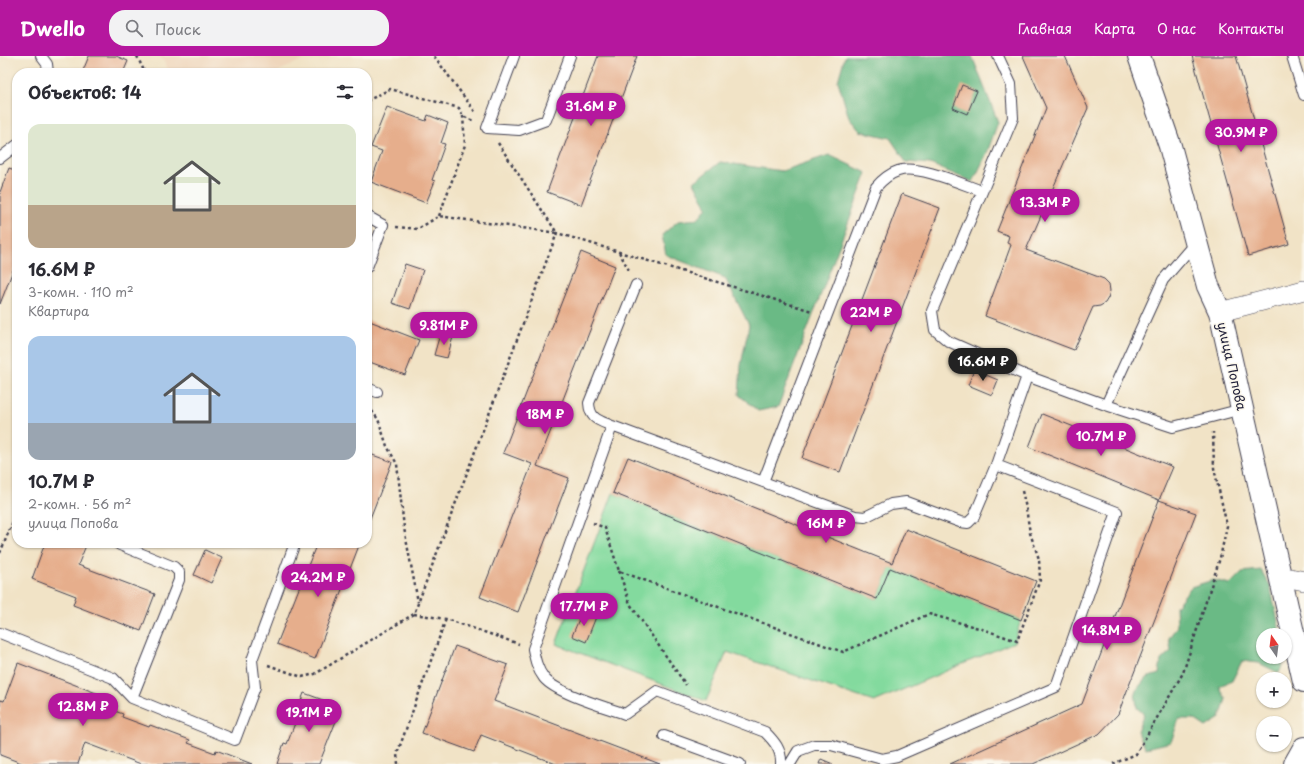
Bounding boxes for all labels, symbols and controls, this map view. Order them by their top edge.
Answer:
search box [109,10,389,46]
text: Dwello [20,14,85,42]
icon: search [123,17,145,39]
text: Поиск [155,17,201,40]
text: Главная [1018,18,1072,39]
text: Карта [1094,18,1135,39]
text: О нас [1157,18,1196,39]
text: Контакты [1218,18,1284,39]
text: Объектов: 14 [28,79,142,105]
icon: filters [334,81,356,103]
pin: 31.6M ₽ [554,93,628,127]
text: 31.6M ₽ [565,96,617,115]
pin: 30.9M ₽ [1204,119,1278,153]
text: 30.9M ₽ [1214,122,1268,141]
icon: home [156,150,228,222]
pin: 13.3M ₽ [1008,189,1082,223]
text: 13.3M ₽ [1019,192,1071,211]
text: 16.6M ₽ [28,256,95,282]
text: 3-комн. · 110 m² [28,282,134,301]
pin: 22M ₽ [843,299,899,333]
text: Квартира [28,301,89,320]
text: 22M ₽ [850,302,892,321]
pin: 9.81M ₽ [407,312,481,346]
text: 9.81M ₽ [419,315,469,334]
street label: улица Попова [1213,320,1252,413]
pin: 16.6M ₽ [946,348,1020,382]
text: 16.6M ₽ [957,351,1009,370]
icon: home [156,362,228,434]
pin: 18M ₽ [517,401,573,435]
text: 18M ₽ [526,404,564,423]
pin: 10.7M ₽ [1064,423,1138,457]
text: 10.7M ₽ [1076,426,1126,445]
text: 10.7M ₽ [28,468,94,494]
text: 2-комн. · 56 m² [28,494,131,513]
pin: 16M ₽ [798,510,854,544]
text: улица Попова [28,513,118,532]
text: 16M ₽ [806,513,846,532]
pin: 24.2M ₽ [281,564,355,598]
text: 24.2M ₽ [291,567,345,586]
pin: 17.7M ₽ [547,593,621,627]
text: 17.7M ₽ [560,596,608,615]
pin: 14.8M ₽ [1070,617,1144,651]
text: 14.8M ₽ [1081,620,1133,639]
north arrow [1256,628,1292,664]
map controls [1256,628,1292,752]
button: + [1256,672,1292,708]
pin: 12.8M ₽ [46,693,120,727]
text: 12.8M ₽ [57,696,109,715]
pin: 19.1M ₽ [272,699,346,733]
text: 19.1M ₽ [286,702,332,721]
button: − [1256,716,1292,752]

